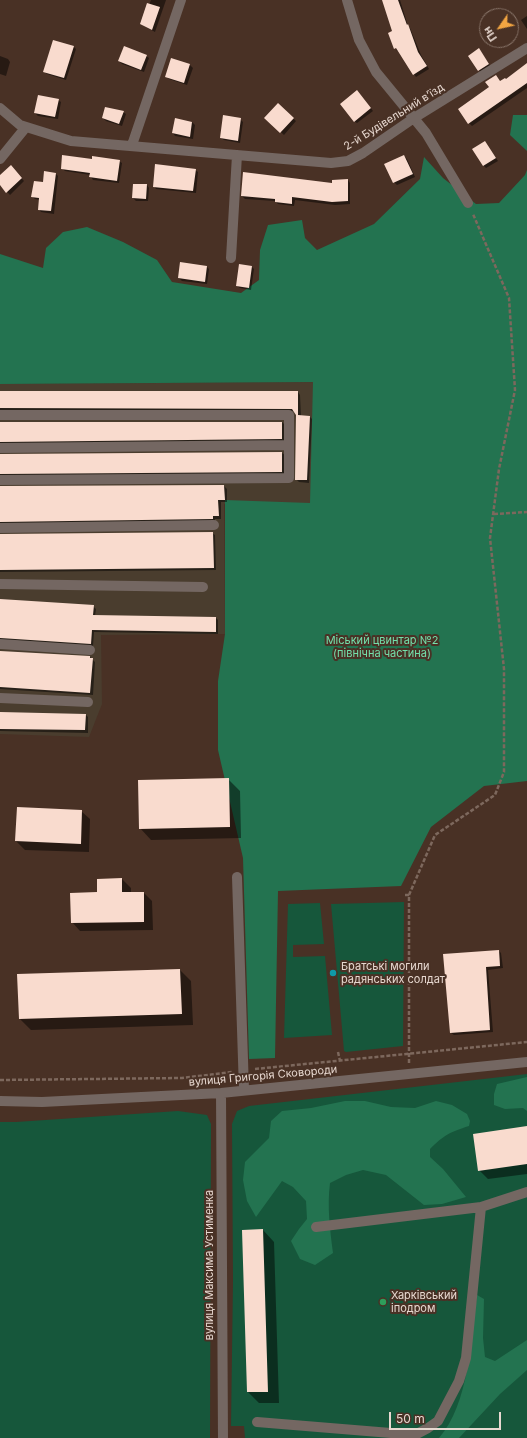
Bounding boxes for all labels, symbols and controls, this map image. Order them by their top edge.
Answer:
north arrow [479,8,519,48]
text: Пн [480,24,500,44]
street label: 2-й Будівельний в’їзд [342,81,446,153]
park label: Міський цвинтар №2 (північна частина) [326,634,438,660]
place label: Братські могили радянських солдат [341,960,445,986]
marker: Братські могили радянських солдат [328,968,338,978]
street label: вулиця Григорія Сковороди [188,1063,338,1089]
street label: вулиця Максима Устименка [203,1190,217,1340]
place label: Харківський іподром [391,1289,457,1315]
marker: Харківський іподром [378,1297,388,1307]
scale bar [391,1404,503,1430]
text: 50 m [396,1411,425,1426]

